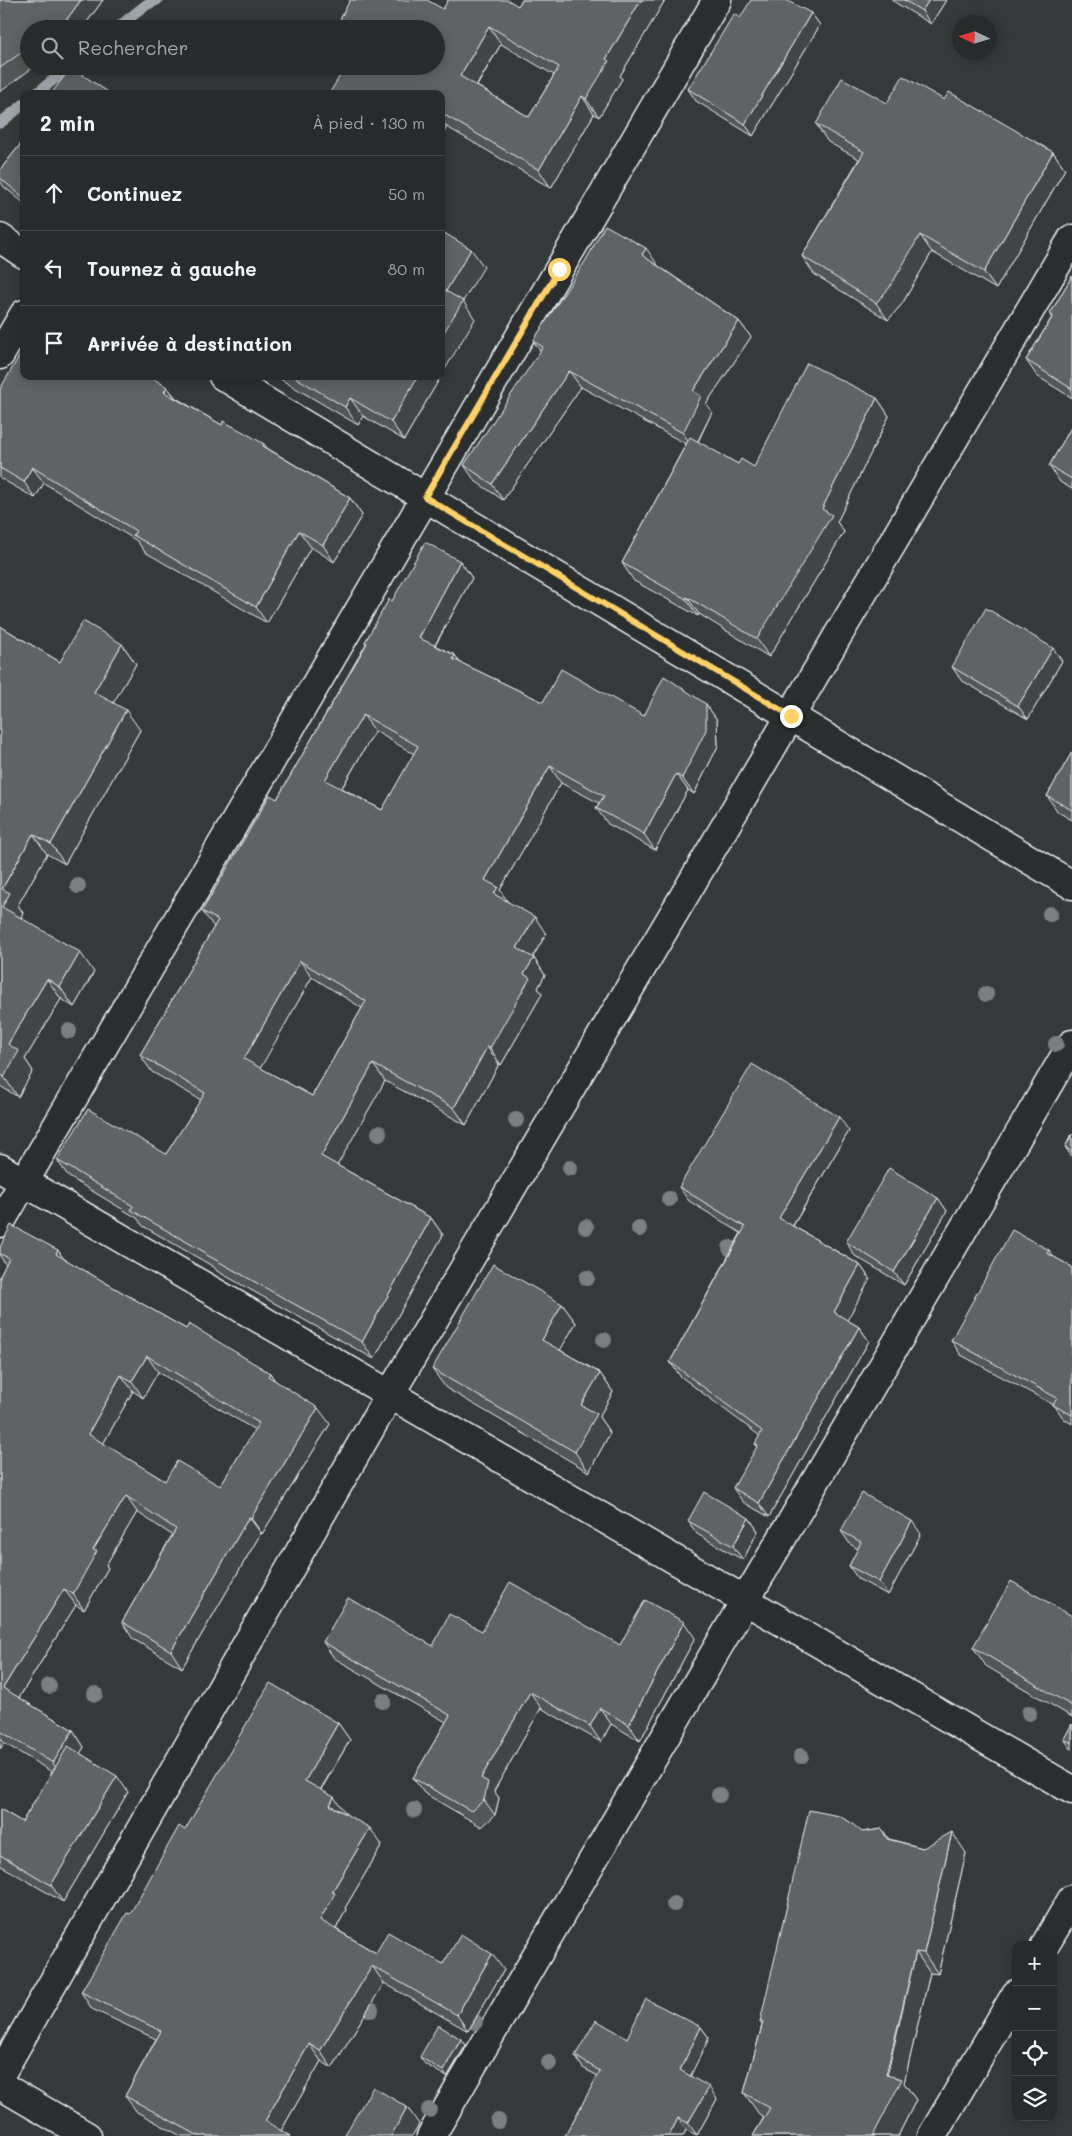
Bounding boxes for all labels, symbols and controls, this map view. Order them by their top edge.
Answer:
north arrow [952,15,997,60]
search box [20,20,445,75]
icon: search [38,34,66,62]
text: Rechercher [78,35,188,60]
text: 2 min [40,109,95,136]
text: À pied · 130 m [313,112,425,133]
icon: ahead [40,179,68,207]
text: Continuez [87,181,182,206]
text: 50 m [388,183,425,204]
icon: left [40,254,68,282]
text: Tournez à gauche [87,256,256,281]
text: 80 m [388,258,425,279]
route start [548,258,571,281]
icon: arrive [40,329,68,357]
text: Arrivée à destination [87,331,292,356]
route end [780,705,803,728]
map controls [1012,1941,1057,2121]
button: + [1012,1941,1057,1986]
button: − [1012,1986,1057,2031]
button: locate [1012,2031,1057,2076]
button: layers [1012,2076,1057,2121]

